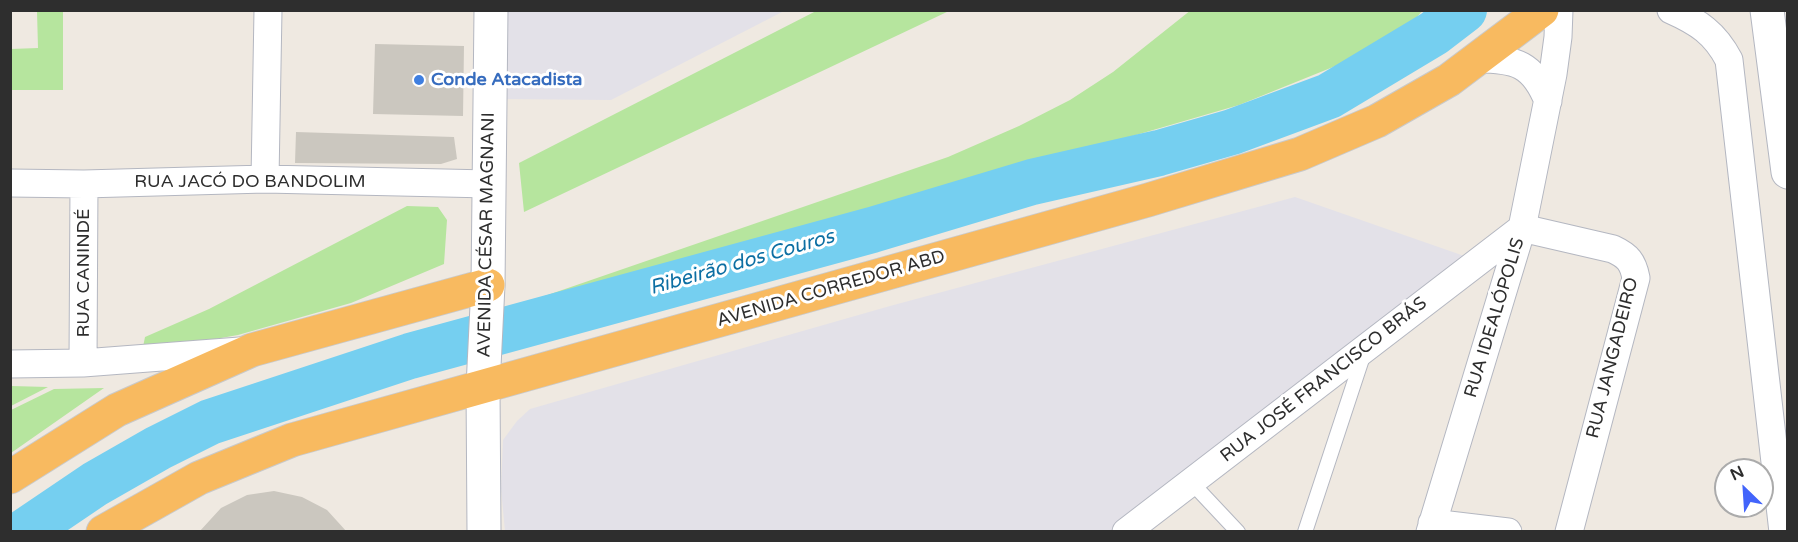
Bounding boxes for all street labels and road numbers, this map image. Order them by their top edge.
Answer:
street label: AVENIDA CÉSAR MAGNANI [474,112,500,358]
street label: RUA JACÓ DO BANDOLIM [134,171,366,193]
street label: RUA CANINDÉ [73,208,95,338]
street label: RUA IDEALÓPOLIS [1460,235,1530,401]
street label: AVENIDA CORREDOR ABD [714,246,948,332]
street label: RUA JANGADEIRO [1583,275,1643,441]
street label: RUA JOSÉ FRANCISCO BRÁS [1216,293,1432,467]

